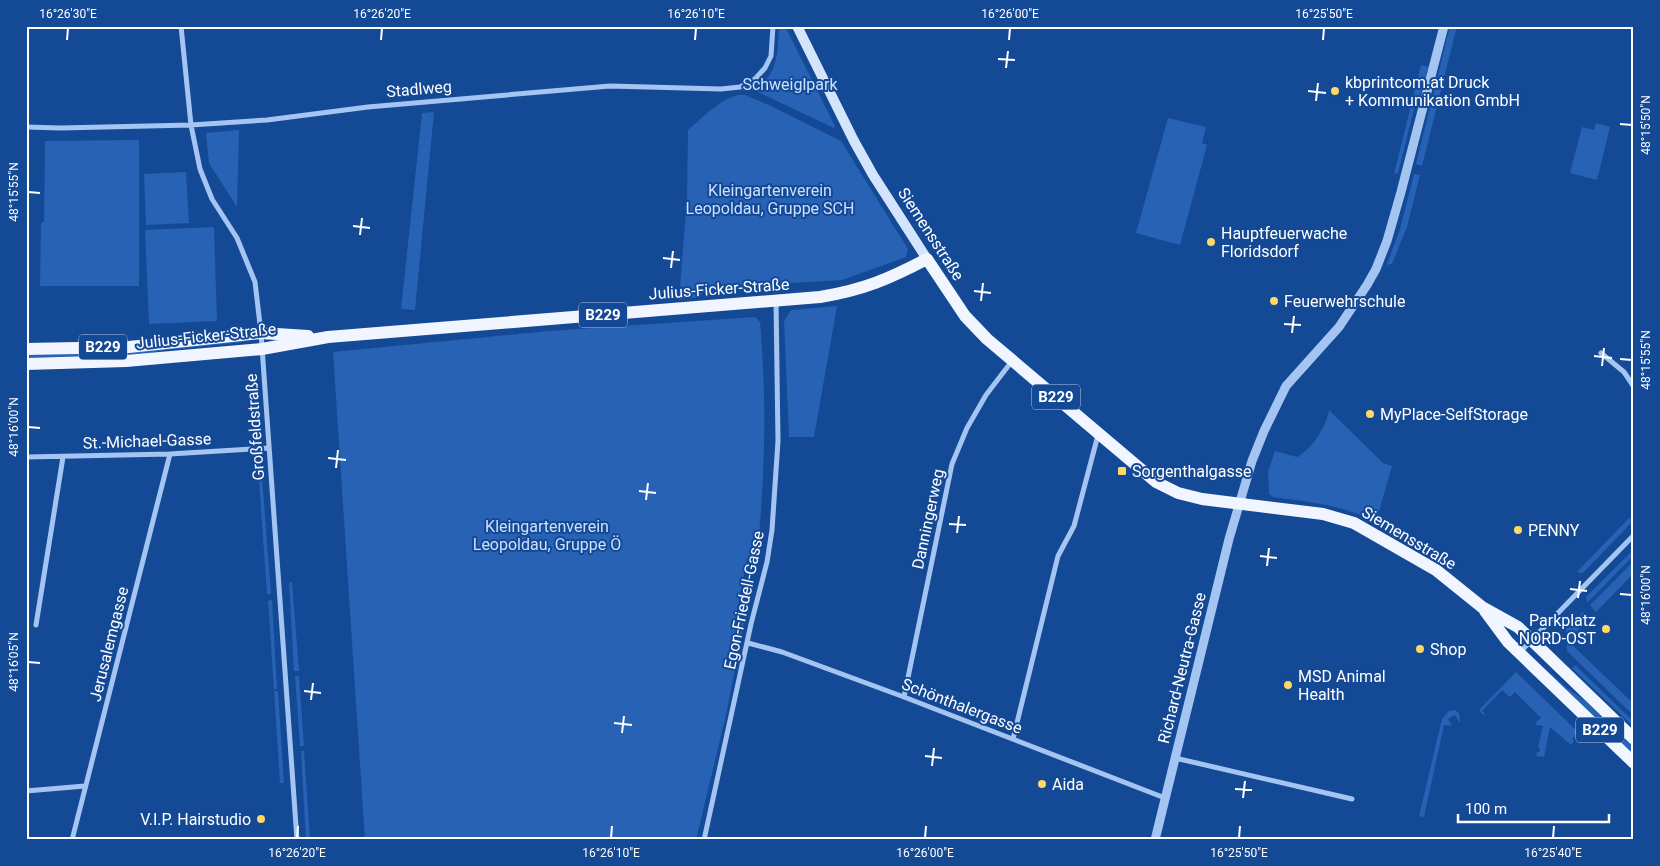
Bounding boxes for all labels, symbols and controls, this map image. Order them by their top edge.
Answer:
text: 16°26'30"E [39,7,97,21]
text: 16°26'20"E [353,7,411,21]
text: 16°26'10"E [667,7,725,21]
text: 16°26'00"E [981,7,1039,21]
text: 16°25'50"E [1295,7,1353,21]
place label: kbprintcom.at Druck + Kommunikation GmbH [1345,73,1520,110]
park label: Schweiglpark [742,75,838,94]
street label: Stadlweg [385,77,453,101]
marker: kbprintcom.at Druck + Kommunikation GmbH [1329,85,1341,97]
text: 48°15'50"N [1639,95,1653,155]
text: 48°15'55"N [7,162,21,222]
park label: Kleingartenverein Leopoldau, Gruppe SCH [686,181,854,218]
street label: Siemensstraße [894,184,968,284]
place label: Hauptfeuerwache Floridsdorf [1221,224,1347,261]
marker: Hauptfeuerwache Floridsdorf [1205,236,1217,248]
street label: Julius-Ficker-Straße [648,275,790,303]
place label: Feuerwehrschule [1284,292,1405,311]
marker: Feuerwehrschule [1268,295,1280,307]
road number: B229 [579,302,627,328]
street label: Julius-Ficker-Straße [135,319,277,353]
text: 48°15'55"N [1639,330,1653,390]
road number: B229 [79,334,127,360]
street label: Großfeldstraße [242,373,268,481]
road number: B229 [1032,384,1080,410]
text: 48°16'00"N [7,397,21,457]
place label: MyPlace-SelfStorage [1380,405,1528,424]
marker: MyPlace-SelfStorage [1364,408,1376,420]
street label: St.-Michael-Gasse [82,429,212,453]
place label: Sorgenthalgasse [1132,462,1252,481]
marker: Sorgenthalgasse [1116,465,1128,477]
street label: Danningerweg [908,467,948,571]
street label: Siemensstraße [1358,502,1460,574]
park label: Kleingartenverein Leopoldau, Gruppe Ö [473,517,621,554]
place label: PENNY [1528,521,1580,540]
marker: PENNY [1512,524,1524,536]
street label: Egon-Friedell-Gasse [720,529,768,671]
text: 48°16'00"N [1639,565,1653,625]
street label: Jerusalemgasse [86,585,132,703]
street label: Richard-Neutra-Gasse [1154,590,1210,746]
place label: Parkplatz NORD-OST [1519,611,1596,648]
marker: Parkplatz NORD-OST [1600,623,1612,635]
text: 48°16'05"N [7,632,21,692]
place label: Shop [1430,640,1466,659]
marker: Shop [1414,643,1426,655]
place label: MSD Animal Health [1298,667,1386,704]
street label: Schönthalergasse [899,674,1025,738]
marker: MSD Animal Health [1282,679,1294,691]
road number: B229 [1576,718,1624,742]
place label: Aida [1052,775,1084,794]
marker: Aida [1036,778,1048,790]
scale bar [1458,791,1609,823]
text: 100 m [1465,800,1507,818]
place label: V.I.P. Hairstudio [140,810,251,829]
marker: V.I.P. Hairstudio [255,813,267,825]
text: 16°26'20"E [268,846,326,860]
text: 16°26'10"E [582,846,640,860]
text: 16°26'00"E [896,846,954,860]
text: 16°25'50"E [1210,846,1268,860]
text: 16°25'40"E [1524,846,1582,860]

